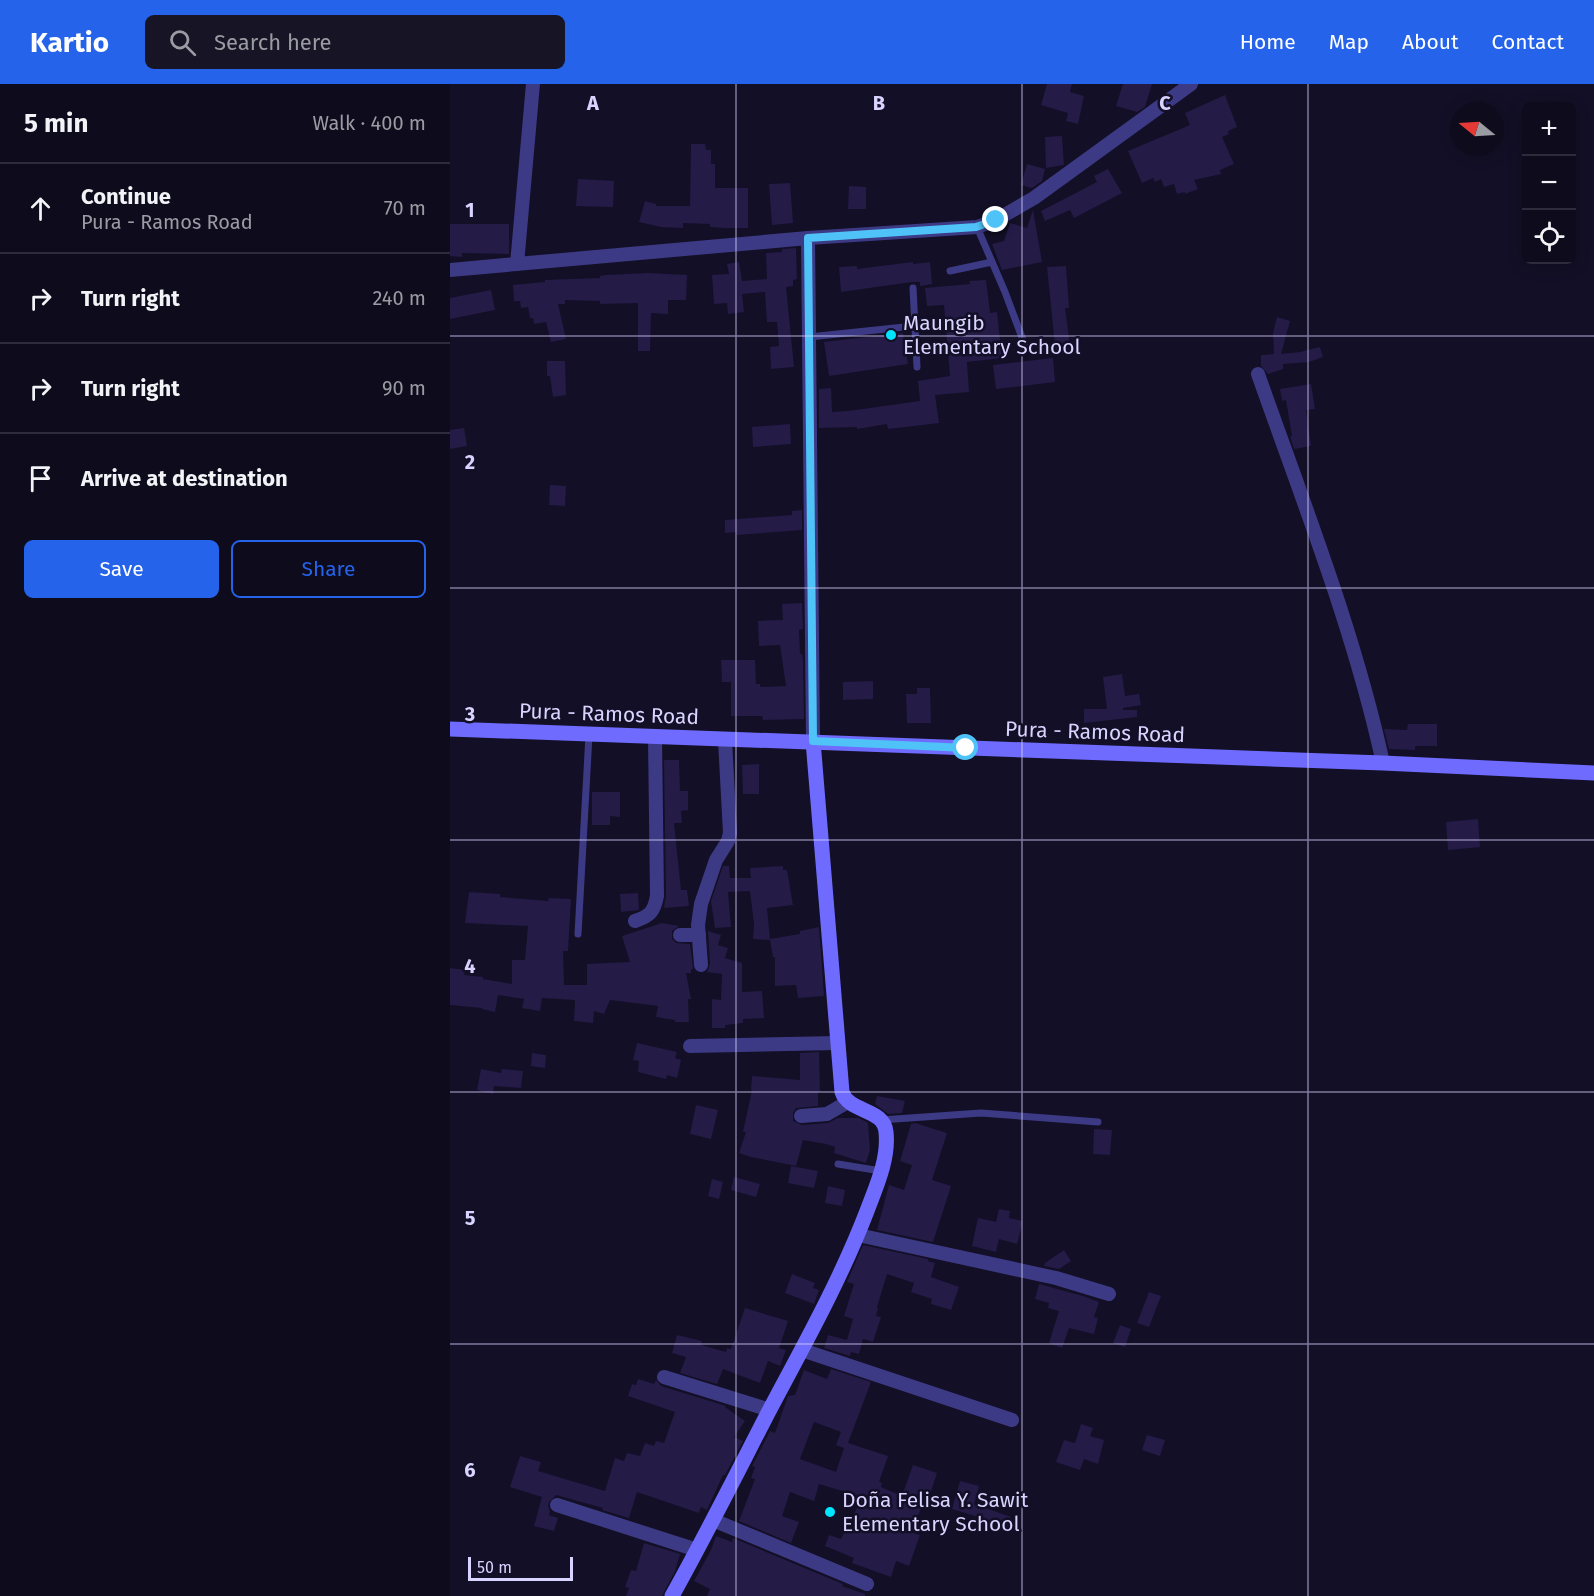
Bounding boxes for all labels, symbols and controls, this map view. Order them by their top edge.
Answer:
search box [145,15,565,69]
text: Kartio [30,26,109,59]
icon: search [166,26,199,59]
text: Search here [214,29,332,56]
text: Home [1240,29,1296,55]
text: Map [1329,29,1369,55]
text: About [1402,29,1459,55]
text: Contact [1492,29,1564,55]
text: A [586,91,600,115]
text: B [873,91,885,115]
text: C [1159,91,1171,115]
north arrow [1450,102,1504,156]
map controls [1522,102,1576,264]
button: + [1522,102,1576,156]
text: 5 min [24,108,88,139]
text: Walk · 400 m [313,111,426,135]
button: − [1522,156,1576,210]
text: Continue [81,183,171,210]
icon: ahead [24,192,57,225]
text: 70 m [384,196,426,220]
text: 1 [465,198,475,222]
route end [982,206,1008,232]
text: Pura - Ramos Road [81,210,253,234]
button: locate [1522,210,1576,264]
icon: right [24,282,57,315]
text: Turn right [81,285,180,312]
text: 240 m [372,286,426,310]
place label: Maungib Elementary School [903,310,1081,360]
marker: Maungib Elementary School [884,328,898,342]
icon: right [24,372,57,405]
text: Turn right [81,375,180,402]
text: 90 m [382,376,426,400]
text: 2 [465,450,475,474]
icon: arrive [24,462,57,495]
text: Arrive at destination [81,465,288,492]
button: Save [24,540,219,598]
button: Share [231,540,426,598]
street label: Pura - Ramos Road [518,698,700,730]
text: 3 [464,702,475,726]
street label: Pura - Ramos Road [1004,716,1186,748]
route start [952,734,978,760]
text: 4 [464,954,476,978]
text: 5 [465,1206,476,1230]
text: 6 [464,1458,476,1482]
place label: Doña Felisa Y. Sawit Elementary School [842,1487,1029,1537]
marker: Doña Felisa Y. Sawit Elementary School [823,1505,837,1519]
scale bar [468,1554,573,1582]
text: 50 m [477,1558,512,1577]

